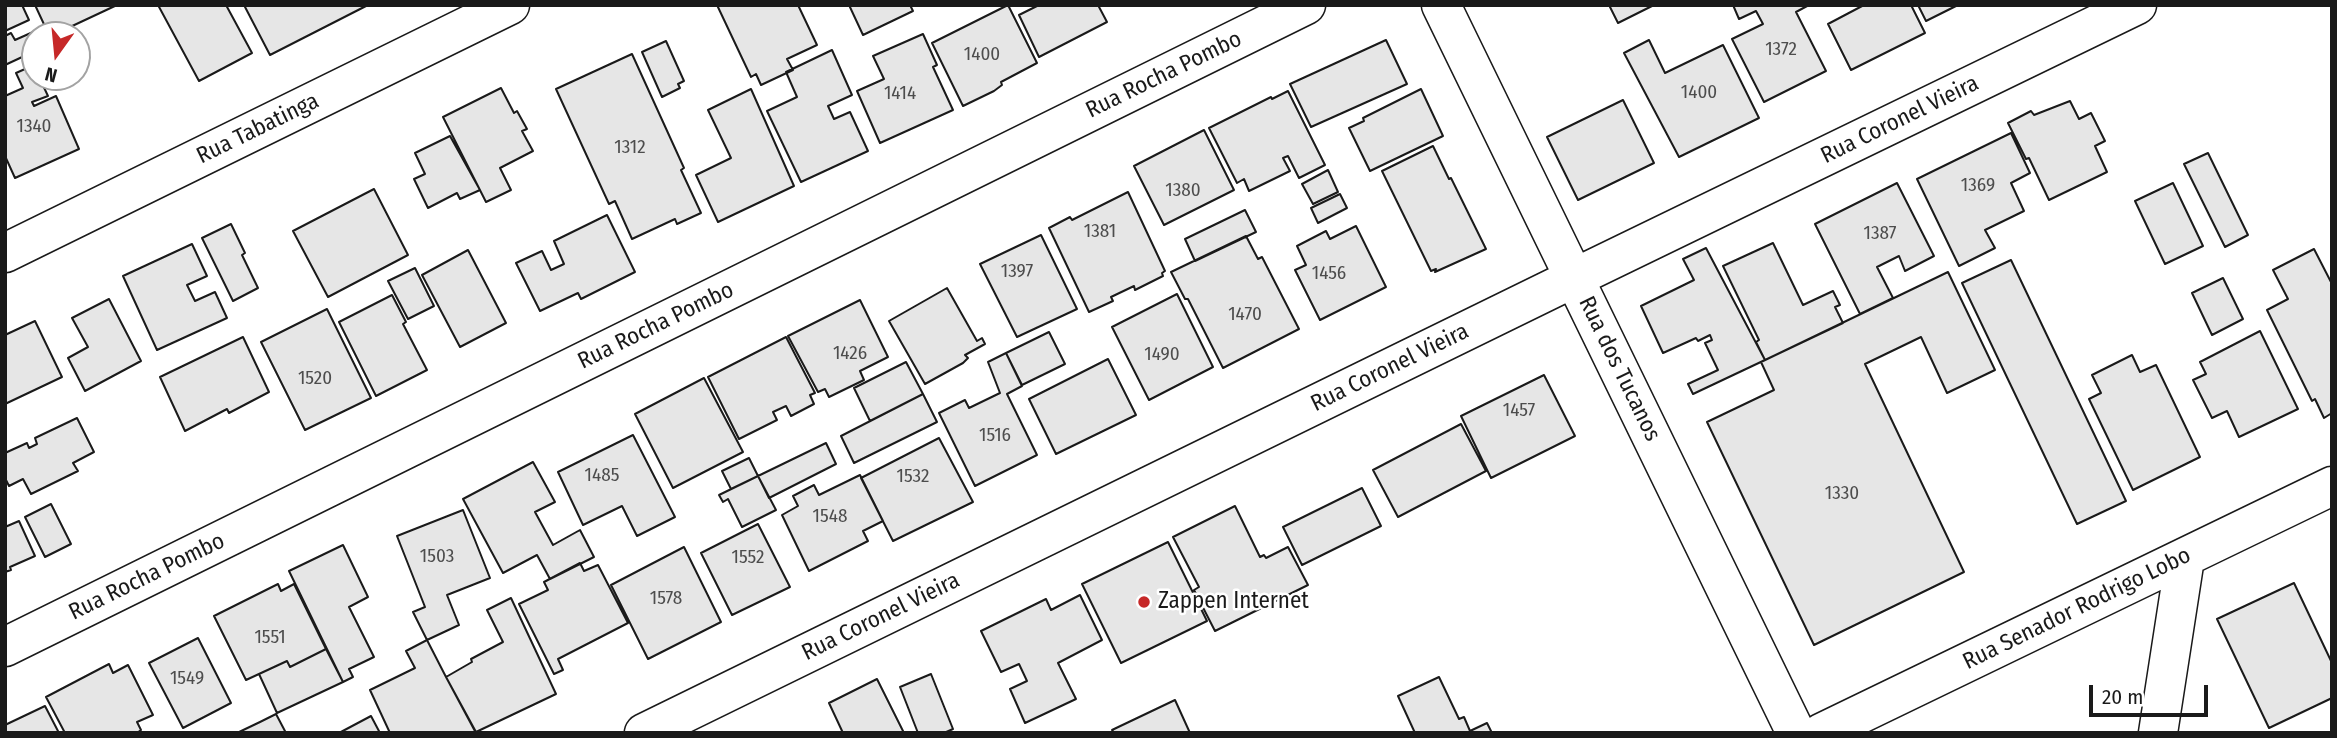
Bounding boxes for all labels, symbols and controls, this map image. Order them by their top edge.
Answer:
north arrow [21,21,91,91]
street label: Rua Rocha Pombo [1082,25,1246,125]
house number: 1372 [1765,39,1797,61]
house number: 1400 [964,44,1000,66]
text: N [42,62,59,87]
street label: Rua Coronel Vieira [1817,70,1983,170]
house number: 1400 [1681,82,1717,104]
house number: 1414 [884,83,916,105]
street label: Rua Tabatinga [192,88,324,170]
house number: 1340 [17,116,51,138]
house number: 1312 [614,137,646,159]
house number: 1369 [1961,175,1995,197]
house number: 1380 [1165,180,1201,202]
house number: 1381 [1084,221,1116,243]
house number: 1387 [1864,223,1896,245]
house number: 1397 [1001,261,1033,283]
house number: 1456 [1312,263,1346,285]
street label: Rua Rocha Pombo [574,276,738,376]
street label: Rua dos Tucanos [1572,292,1666,446]
house number: 1470 [1228,304,1262,326]
street label: Rua Coronel Vieira [1307,318,1473,418]
house number: 1426 [833,343,867,365]
house number: 1490 [1144,344,1180,366]
house number: 1520 [298,368,332,390]
house number: 1457 [1503,400,1535,422]
house number: 1516 [979,425,1011,447]
house number: 1485 [585,465,619,487]
house number: 1532 [897,466,929,488]
house number: 1330 [1825,483,1859,505]
house number: 1548 [813,506,847,528]
street label: Rua Rocha Pombo [65,527,229,627]
street label: Rua Senador Rodrigo Lobo [1959,542,2195,676]
house number: 1503 [420,546,454,568]
house number: 1552 [732,547,764,569]
street label: Rua Coronel Vieira [798,567,964,667]
house number: 1578 [650,588,682,610]
place label: Zappen Internet [1158,588,1309,616]
marker: Zappen Internet [1136,594,1152,610]
house number: 1551 [254,627,286,649]
house number: 1549 [170,668,204,690]
scale bar [2092,672,2211,716]
text: 20 m [2102,684,2143,710]

